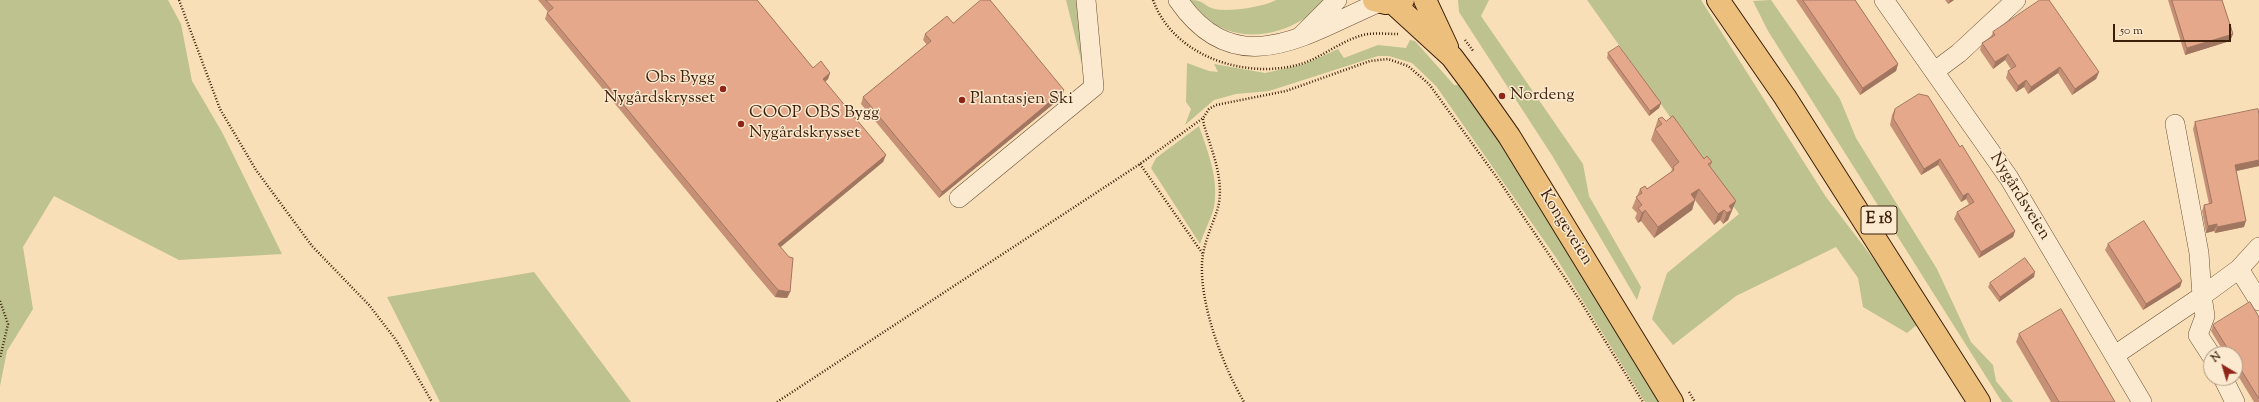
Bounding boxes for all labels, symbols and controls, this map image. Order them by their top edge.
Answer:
scale bar [2115,16,2233,42]
text: 50 m [2120,22,2143,40]
place label: Obs Bygg Nygårdskrysset [604,69,715,109]
marker: Obs Bygg Nygårdskrysset [718,84,728,94]
place label: Nordeng [1510,86,1575,106]
place label: Plantasjen Ski [970,90,1073,110]
marker: Nordeng [1497,91,1507,101]
marker: Plantasjen Ski [957,95,967,105]
place label: COOP OBS Bygg Nygårdskrysset [749,104,879,144]
marker: COOP OBS Bygg Nygårdskrysset [736,119,746,129]
street label: Nygårdsveien [1984,150,2054,244]
street label: Kongeveien [1534,186,1596,270]
road number: E 18 [1861,206,1897,234]
north arrow [2203,346,2243,386]
text: N [2208,348,2225,366]

